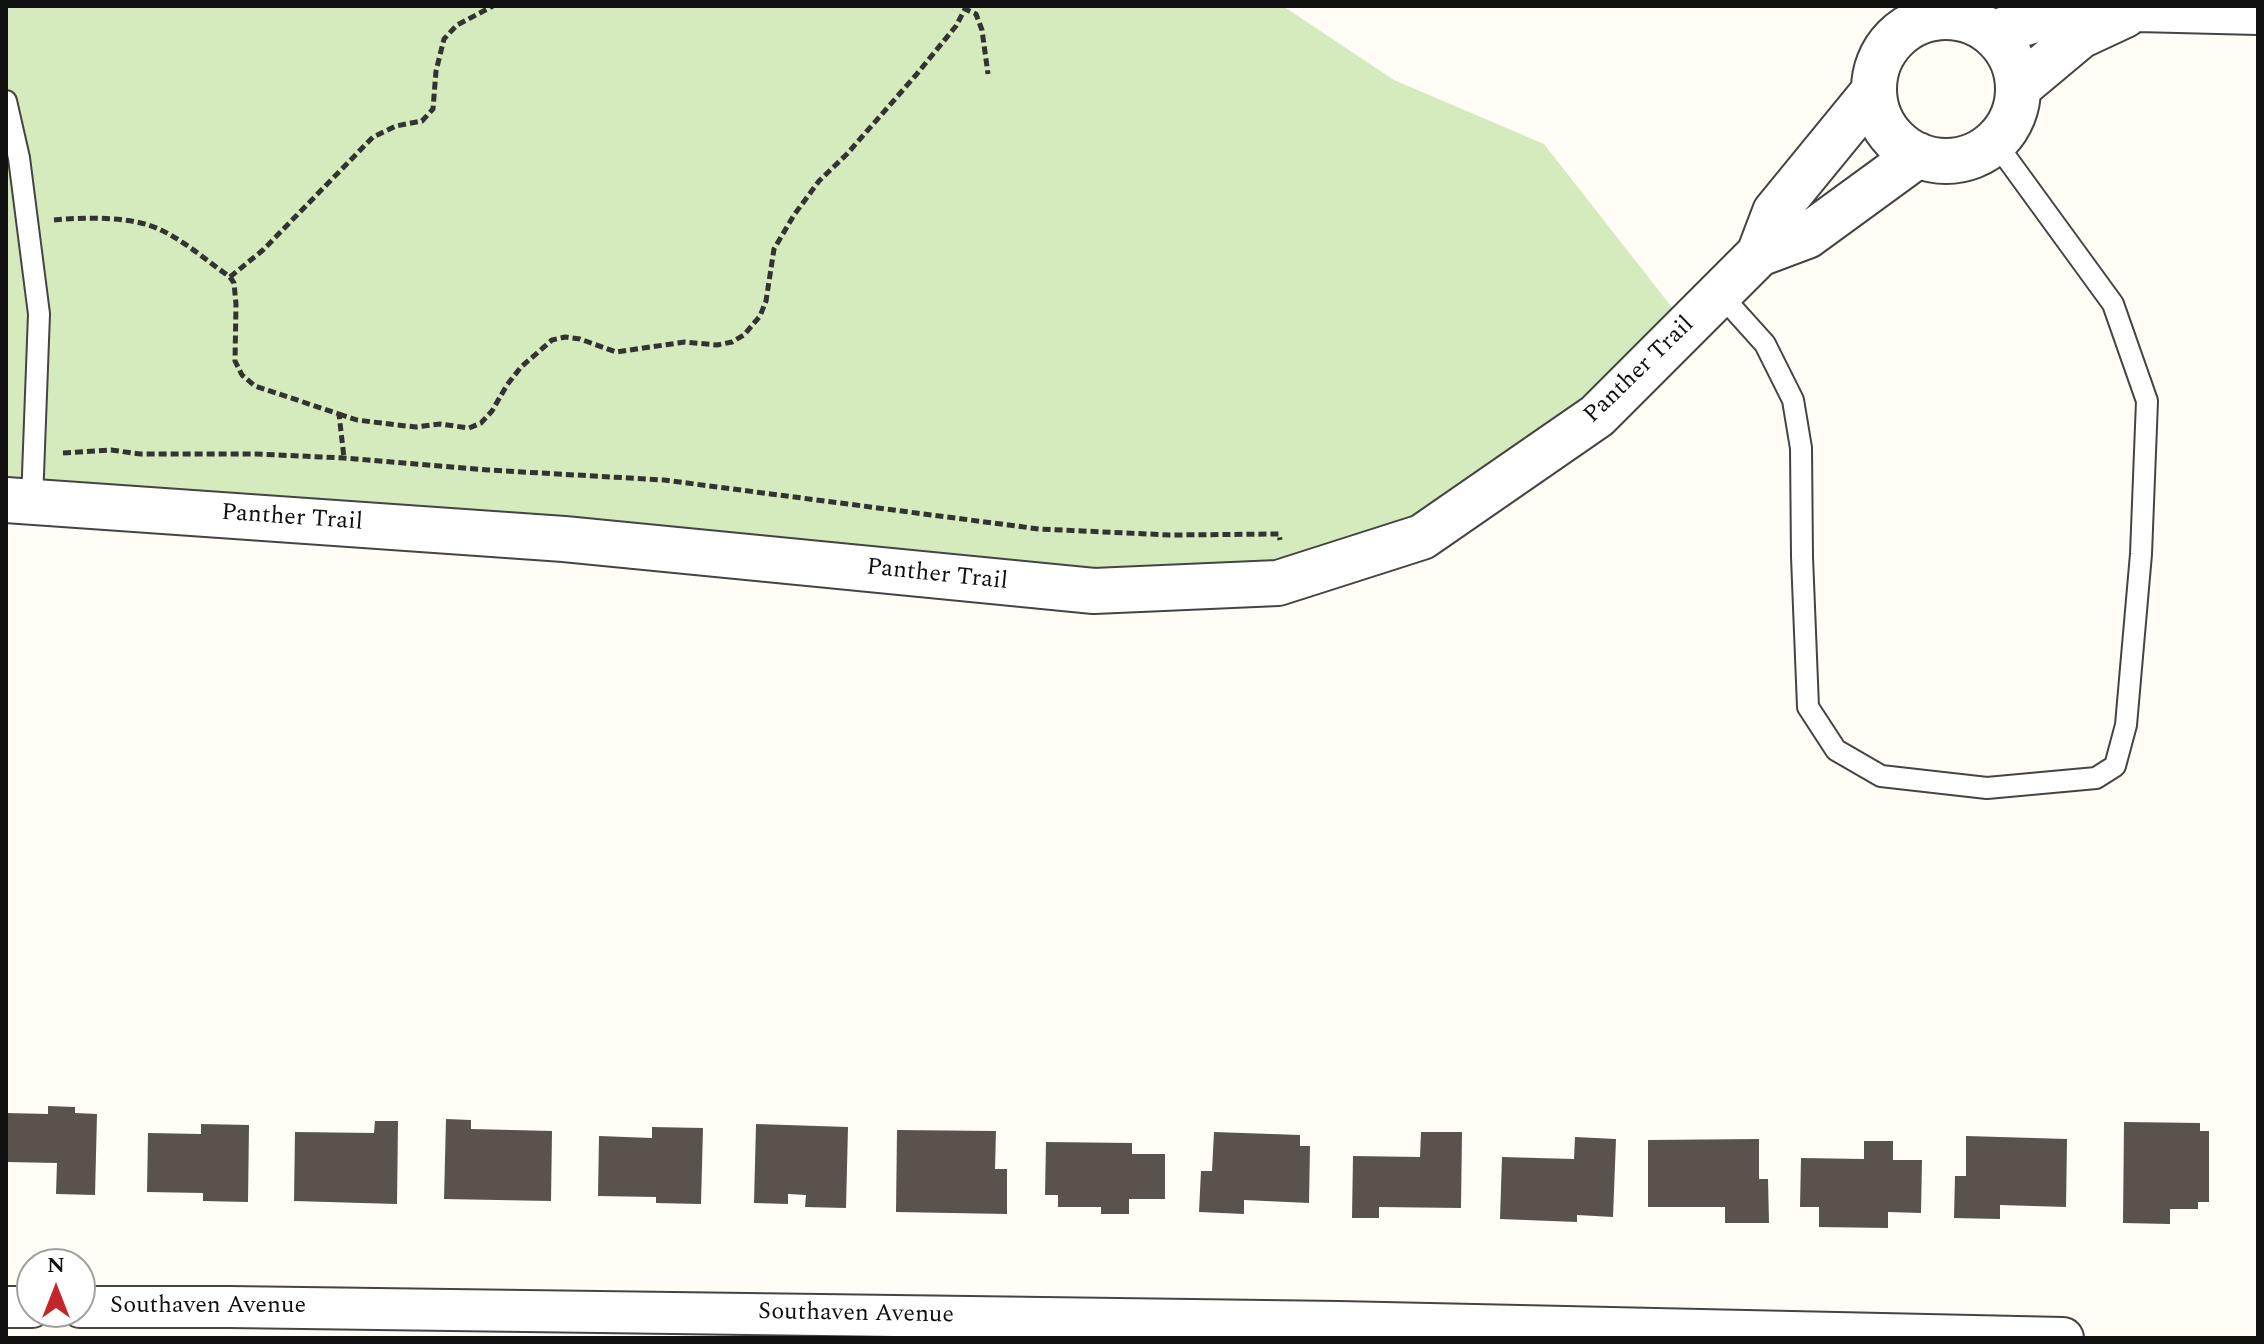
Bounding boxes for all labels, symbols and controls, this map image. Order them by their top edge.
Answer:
street label: Panther Trail [1579,311,1701,431]
street label: Panther Trail [220,500,364,538]
street label: Panther Trail [865,554,1009,598]
north arrow [16,1248,96,1328]
text: N [47,1249,65,1282]
street label: Southaven Avenue [110,1293,306,1321]
street label: Southaven Avenue [758,1299,954,1331]

